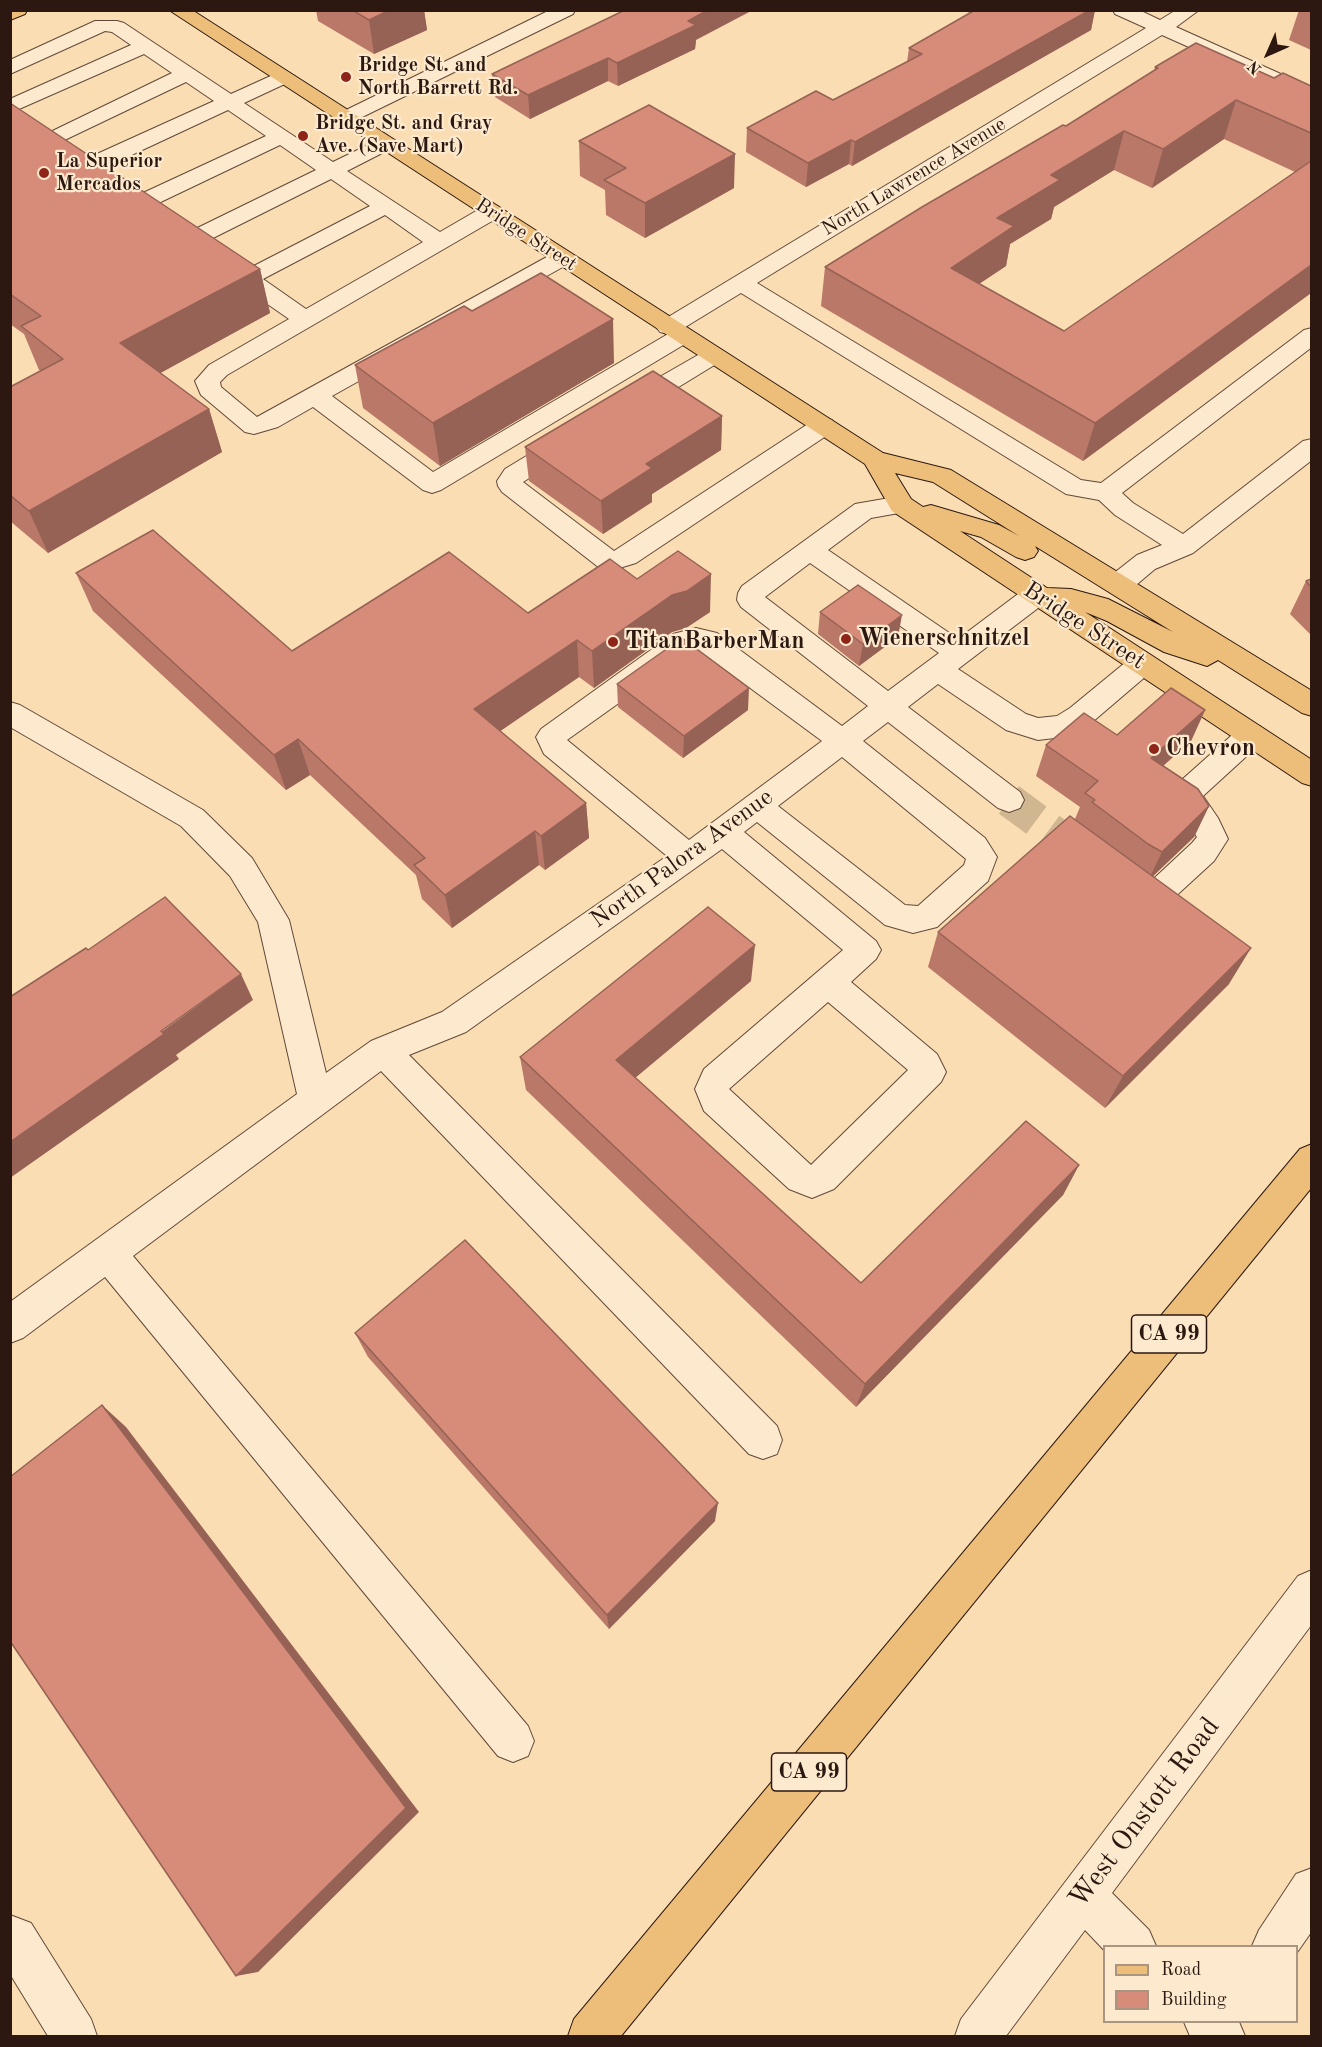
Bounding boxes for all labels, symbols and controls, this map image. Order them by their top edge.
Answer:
north arrow [1238,24,1298,84]
place label: Bridge St. and North Barrett Rd. [358,54,518,101]
text: N [1245,57,1265,77]
marker: Bridge St. and North Barrett Rd. [339,70,353,84]
place label: Bridge St. and Gray Ave. (Save Mart) [315,112,492,159]
street label: North Lawrence Avenue [818,112,1010,242]
marker: Bridge St. and Gray Ave. (Save Mart) [296,129,310,143]
place label: La Superior Mercados [56,150,162,197]
marker: La Superior Mercados [37,166,51,180]
street label: Bridge Street [471,193,581,277]
street label: Bridge Street [1018,576,1150,676]
place label: Wienerschnitzel [858,625,1030,653]
place label: TitanBarberMan [625,628,805,656]
marker: Wienerschnitzel [839,632,853,646]
marker: TitanBarberMan [606,635,620,649]
place label: Chevron [1166,735,1255,763]
marker: Chevron [1147,742,1161,756]
street label: North Palora Avenue [585,783,779,935]
road number: CA 99 [1132,1315,1206,1353]
street label: West Onstott Road [1062,1711,1228,1915]
road number: CA 99 [772,1753,846,1791]
legend [1103,1945,1298,2023]
text: Road [1161,1961,1201,1979]
text: Building [1161,1991,1226,2009]

